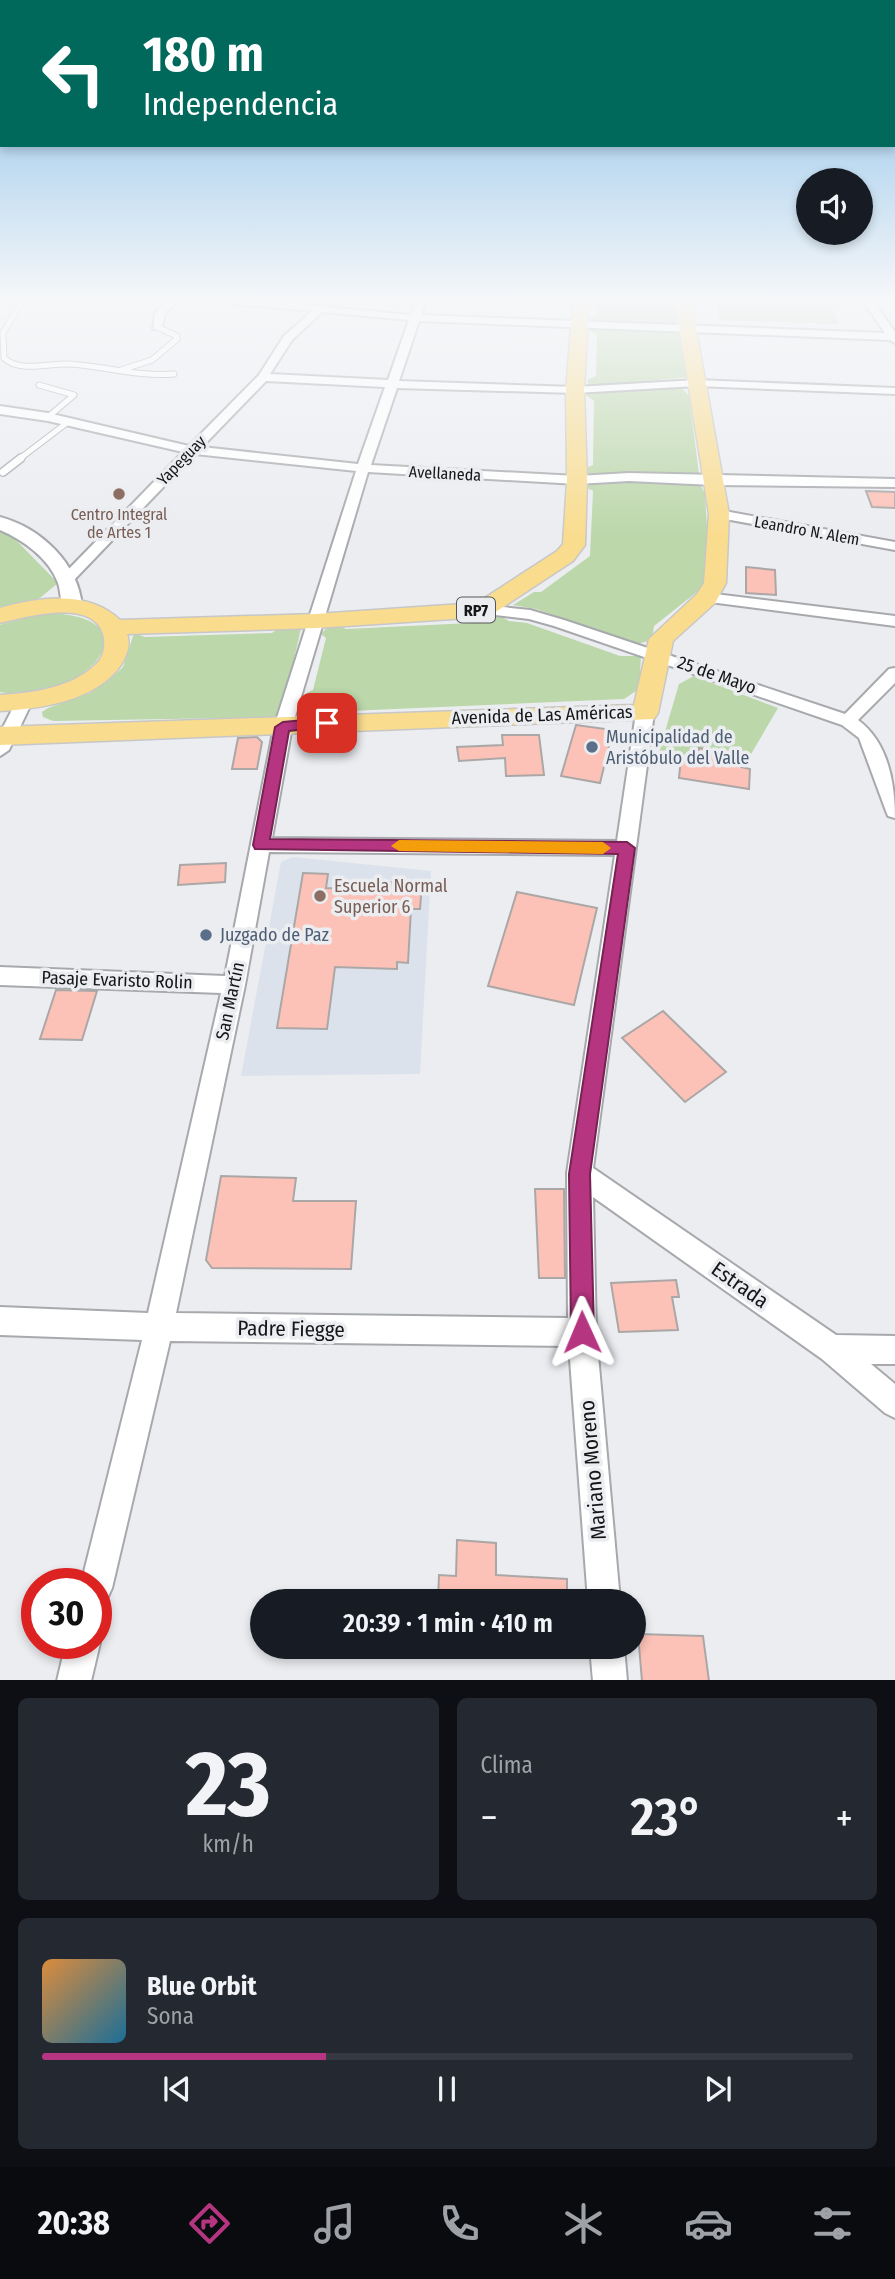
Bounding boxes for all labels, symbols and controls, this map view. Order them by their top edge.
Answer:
text: 180 m [143,25,264,84]
icon: left [28,28,119,119]
text: Independencia [143,85,338,123]
map controls [796,168,873,245]
button: sound [796,168,873,245]
street label: Yapeguay [153,431,210,489]
street label: Avellaneda [408,462,482,485]
marker: Centro Integral de Artes 1 [111,486,127,502]
place label: Centro Integral de Artes 1 [71,505,167,542]
street label: Leandro N. Alem [753,512,861,549]
road number: RP7 [457,597,495,622]
street label: 25 de Mayo [675,651,759,699]
pin [297,693,357,753]
street label: Avenida de Las Américas [451,701,633,729]
icon: arrive [308,704,346,742]
place label: Municipalidad de Aristóbulo del Valle [606,726,749,769]
marker: Municipalidad de Aristóbulo del Valle [584,739,600,755]
place label: Escuela Normal Superior 6 [334,875,448,918]
marker: Escuela Normal Superior 6 [312,888,328,904]
place label: Juzgado de Paz [220,924,329,946]
marker: Juzgado de Paz [198,927,214,943]
street label: San Martín [211,960,249,1042]
street label: Pasaje Evaristo Rolin [41,966,193,994]
street label: Estrada [706,1256,774,1314]
position arrow [545,1295,619,1369]
street label: Padre Fiegge [237,1315,345,1343]
street label: Mariano Moreno [574,1399,612,1541]
speed limit sign: 30 [21,1568,112,1659]
text: 20:39 · 1 min · 410 m [343,1608,553,1639]
text: 23 [186,1730,271,1839]
text: Clima [481,1751,533,1779]
text: 23° [630,1786,703,1849]
text: − [481,1795,498,1841]
text: + [836,1795,853,1841]
text: km/h [203,1830,254,1858]
text: Blue Orbit [147,1971,257,2002]
text: Sona [147,2002,194,2030]
icon: previous [158,2070,196,2108]
icon: pause [428,2070,466,2108]
icon: next [699,2070,737,2108]
icon: directions [185,2199,234,2248]
icon: music [310,2199,359,2248]
icon: phone [435,2199,484,2248]
icon: climate [559,2199,608,2248]
icon: car [684,2199,733,2248]
icon: filters [808,2199,857,2248]
text: 20:38 [38,2204,110,2242]

